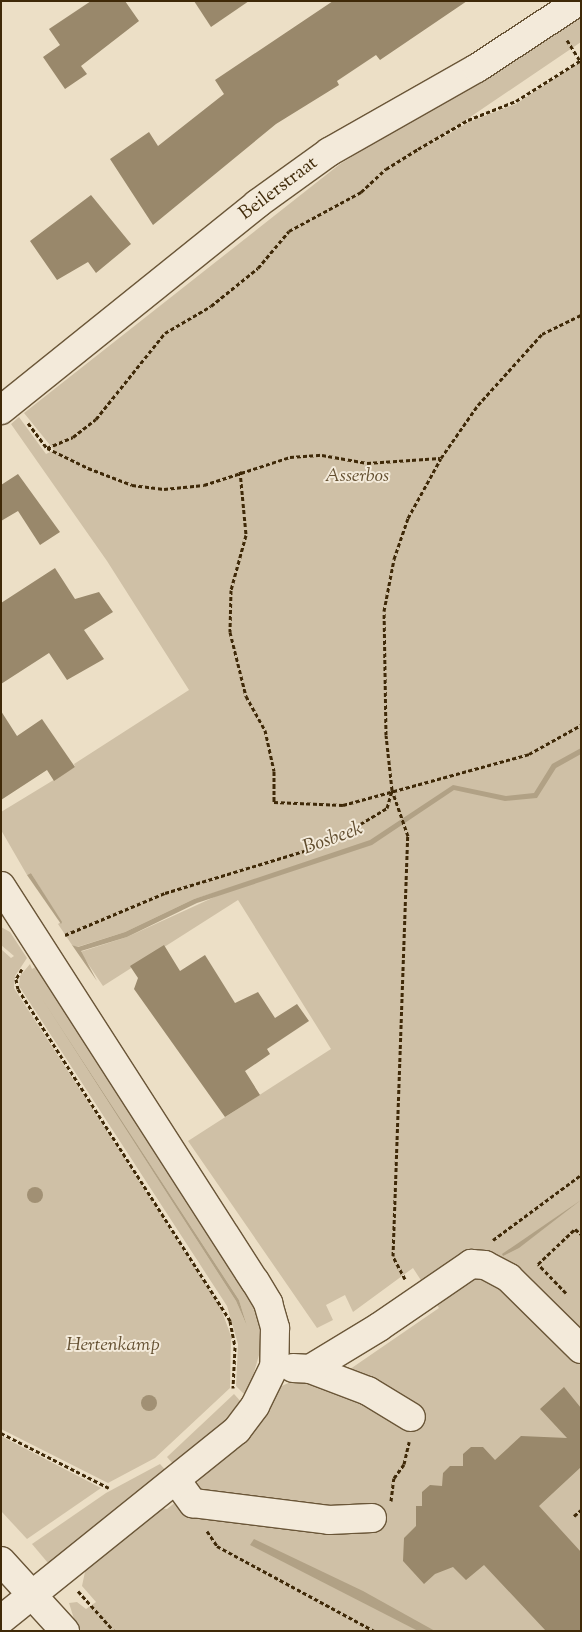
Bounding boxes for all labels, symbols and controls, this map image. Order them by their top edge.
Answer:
street label: Beilerstraat [235,152,323,226]
park label: Asserbos [325,466,389,488]
water label: Bosbeek [300,817,366,861]
park label: Hertenkamp [66,1335,160,1357]

